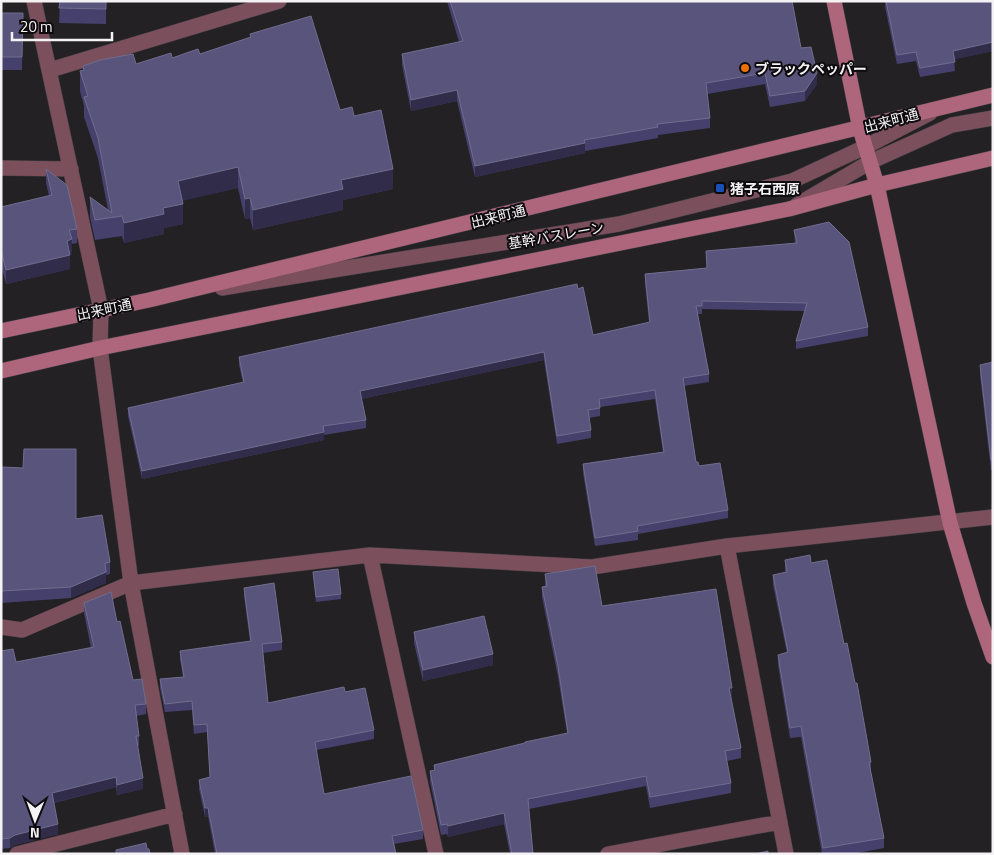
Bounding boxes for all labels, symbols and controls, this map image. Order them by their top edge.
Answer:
scale bar [12,10,112,42]
text: 20 m [20,15,53,38]
place label: ブラックペッパー [755,58,867,79]
marker: ブラックペッパー [739,62,751,74]
street label: 出来町通 [861,103,921,137]
place label: 猪子石西原 [730,178,800,199]
marker: 猪子石西原 [714,182,726,194]
street label: 出来町通 [468,199,528,233]
street label: 基幹バスレーン [506,216,606,254]
street label: 出来町通 [74,293,134,325]
north arrow [10,795,60,845]
text: N [30,823,40,844]

